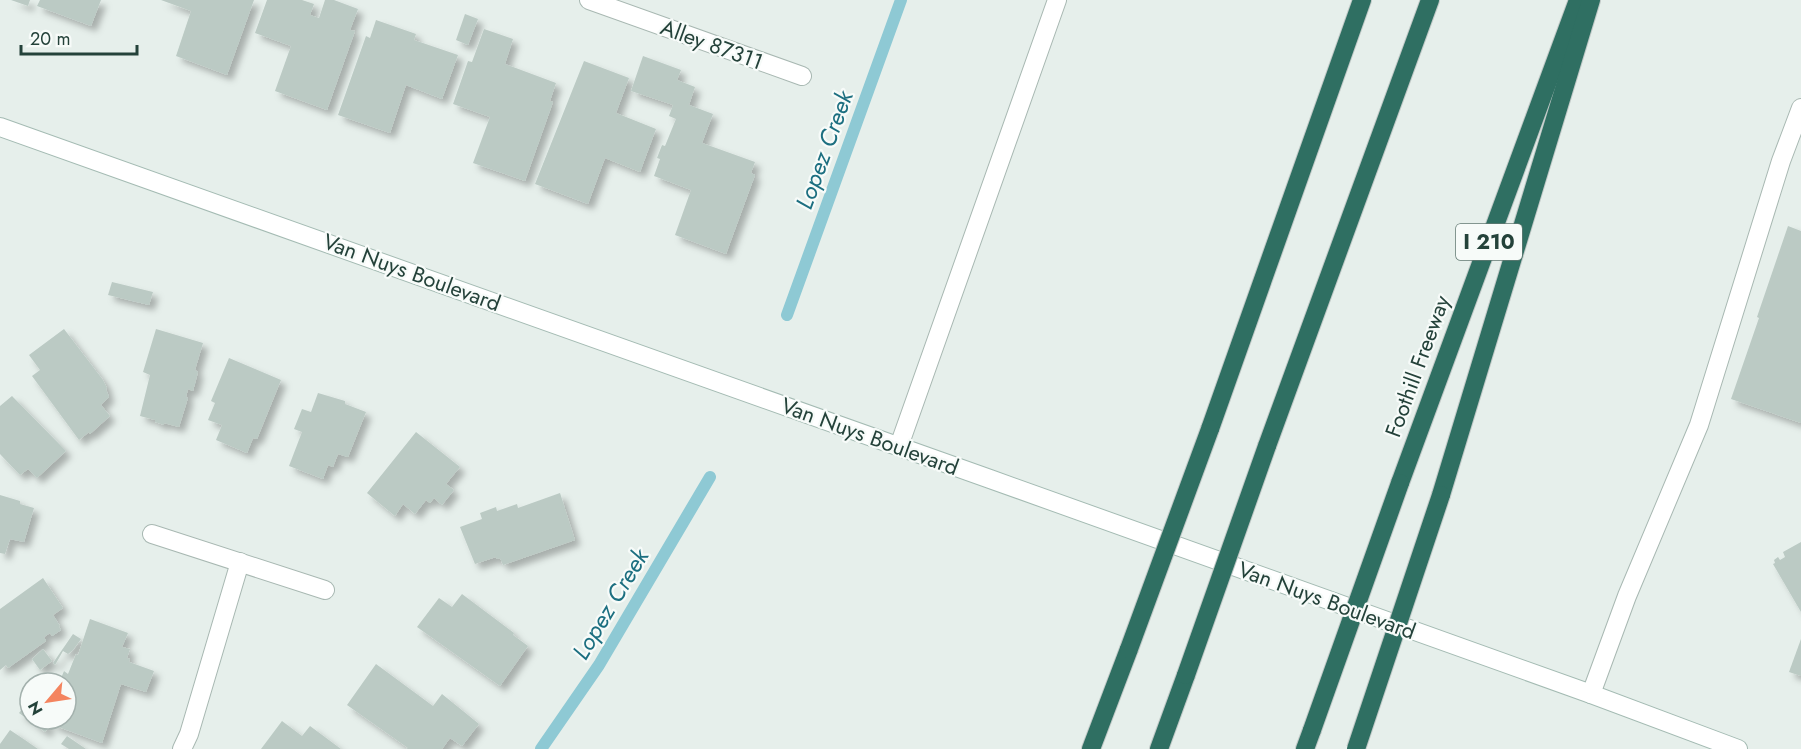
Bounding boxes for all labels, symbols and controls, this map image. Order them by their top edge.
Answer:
street label: Alley 87311 [656,11,768,77]
scale bar [21,18,136,56]
text: 20 m [30,26,70,52]
water label: Lopez Creek [786,84,862,214]
road number: I 210 [1456,224,1522,260]
street label: Van Nuys Boulevard [319,225,505,319]
street label: Foothill Freeway [1377,290,1458,441]
street label: Van Nuys Boulevard [777,389,963,483]
water label: Lopez Creek [563,540,658,666]
street label: Van Nuys Boulevard [1234,553,1420,647]
north arrow [18,671,78,731]
text: N [22,697,48,719]

